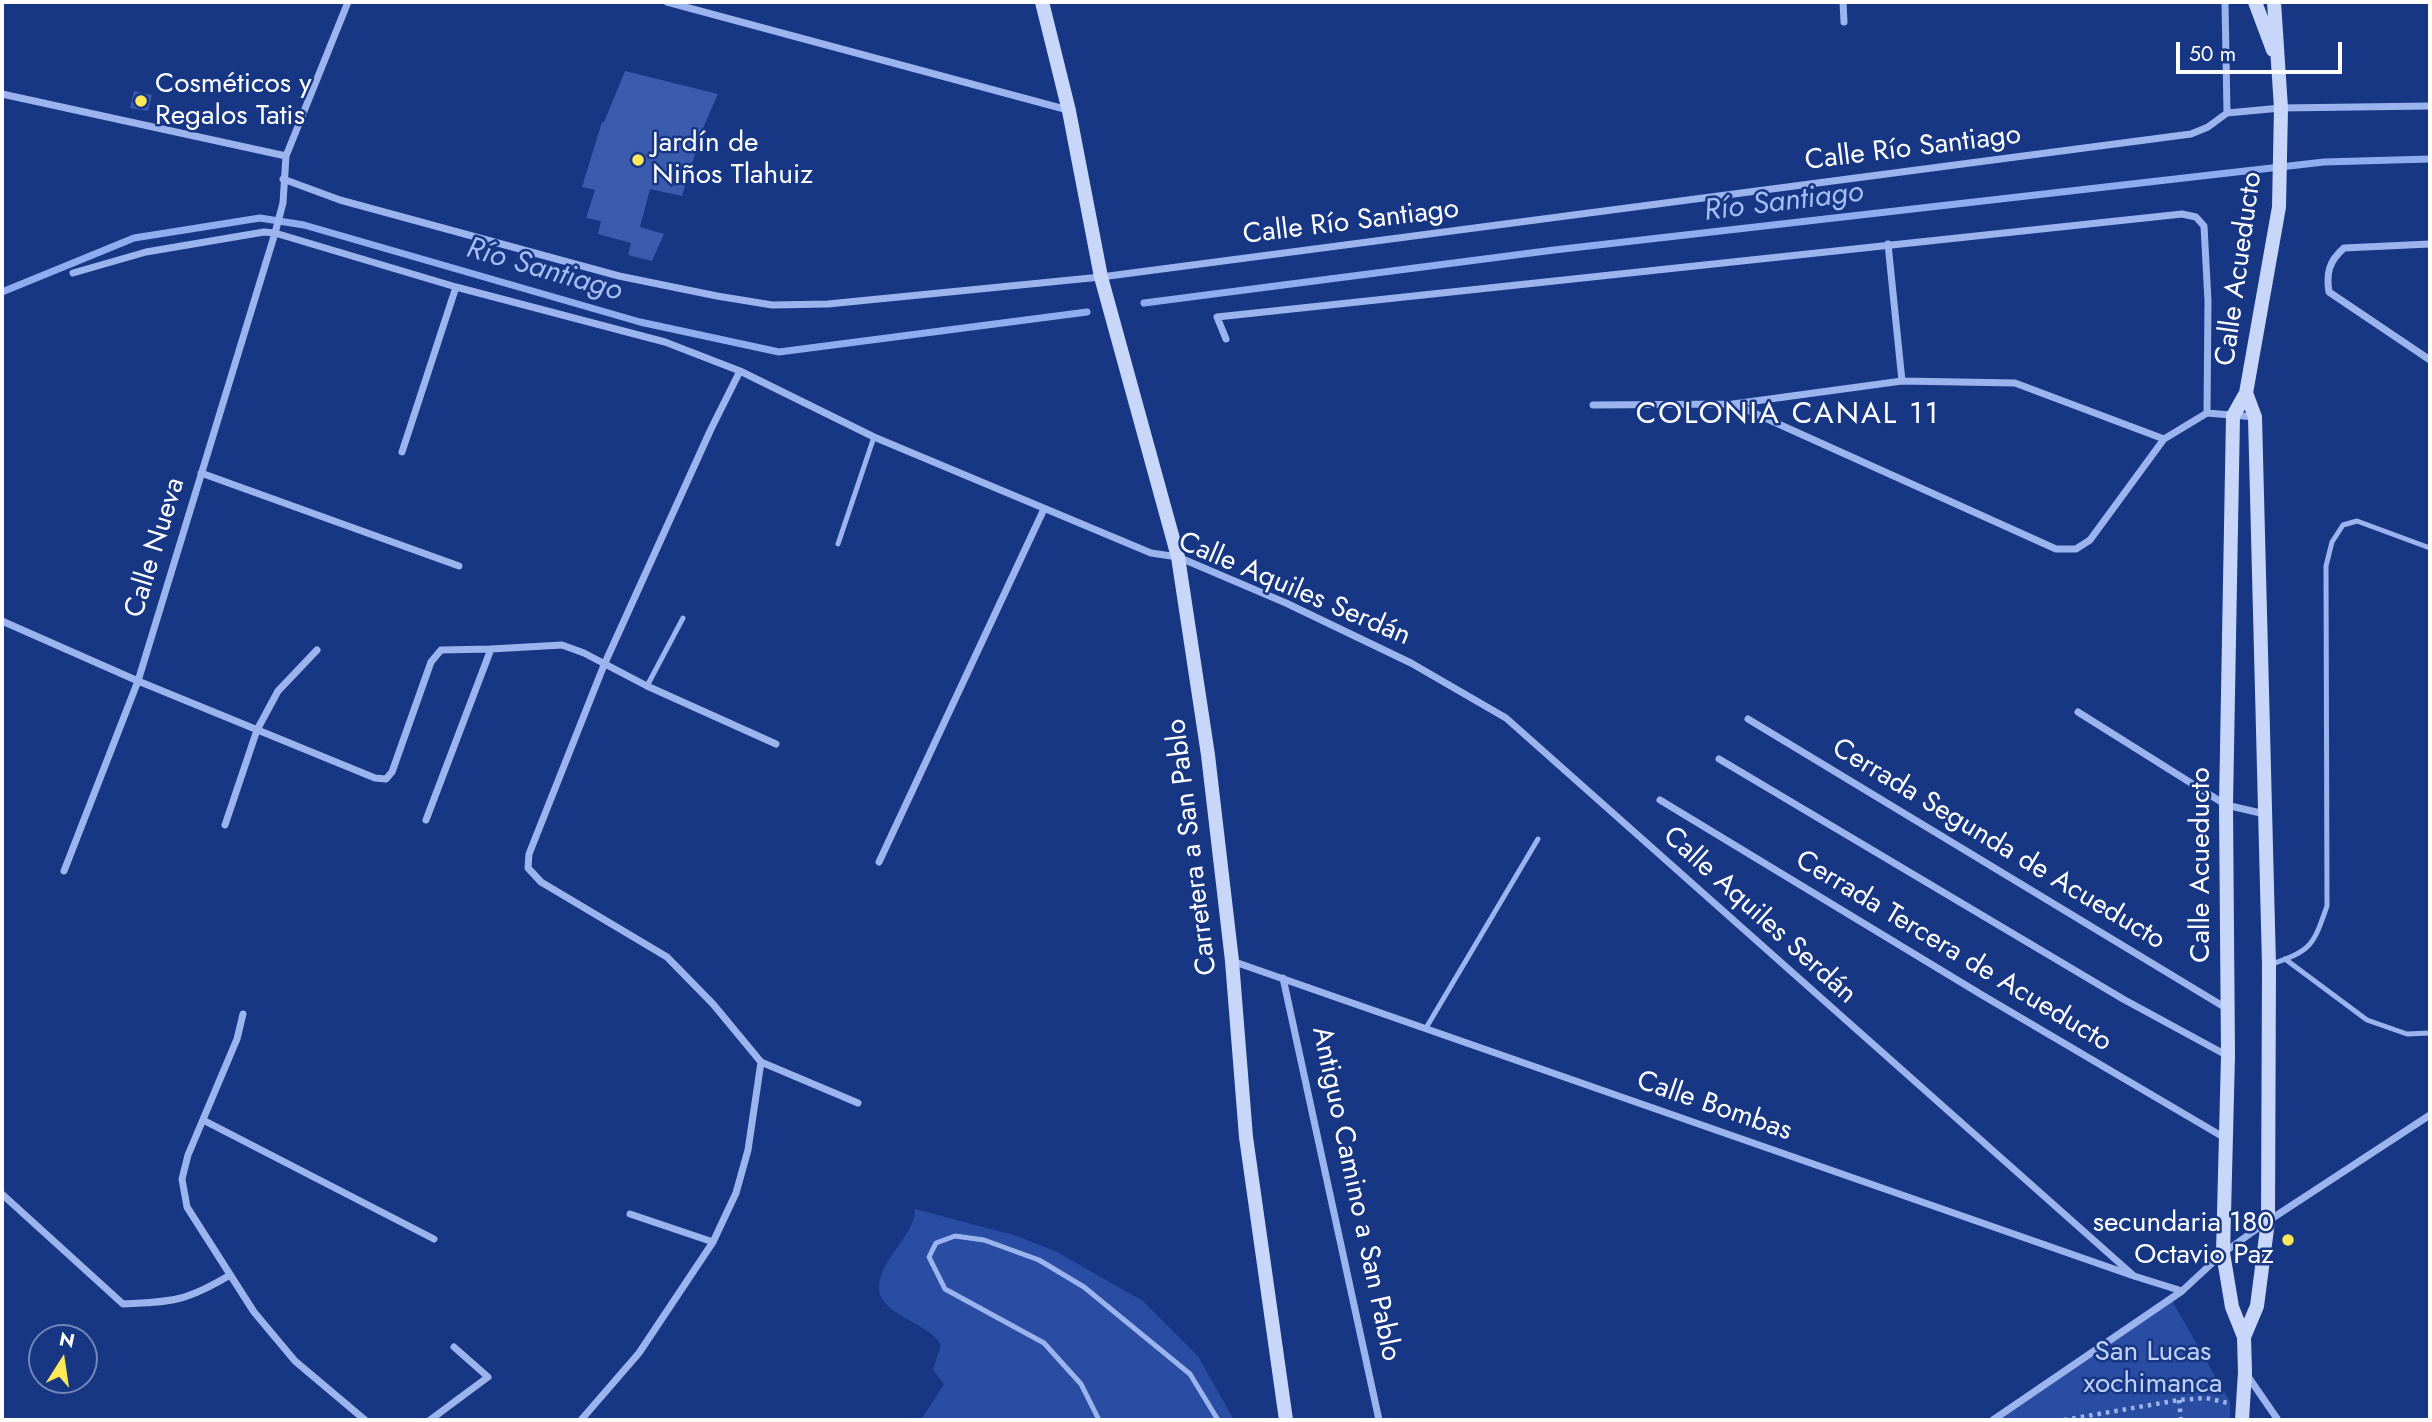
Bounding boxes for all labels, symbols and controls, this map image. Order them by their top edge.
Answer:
scale bar [2180,28,2346,72]
text: 50 m [2189,39,2236,69]
place label: Cosméticos y Regalos Tatis [155,68,312,134]
marker: Cosméticos y Regalos Tatis [133,93,149,109]
street label: Calle Río Santiago [1803,119,2023,179]
place label: Jardín de Niños Tlahuiz [652,127,813,193]
marker: Jardín de Niños Tlahuiz [630,152,646,168]
street label: Calle Acueducto [2210,170,2270,368]
water label: Río Santiago [1702,175,1866,231]
street label: Calle Río Santiago [1241,193,1461,253]
water label: Río Santiago [462,232,626,310]
district label: COLONIA CANAL 11 [1638,398,1938,434]
street label: Calle Nueva [119,474,193,622]
street label: Calle Aquiles Serdán [1173,526,1415,654]
street label: Carretera a San Pablo [1161,717,1225,977]
street label: Cerrada Segunda de Acueducto [1825,732,2171,958]
street label: Calle Acueducto [2185,767,2219,963]
street label: Calle Aquiles Serdán [1655,820,1863,1012]
street label: Cerrada Tercera de Acueducto [1789,844,2117,1060]
street label: Antiguo Camino a San Pablo [1303,1024,1407,1364]
street label: Calle Bombas [1632,1065,1796,1149]
place label: secundaria 180 Octavio Paz [2093,1207,2274,1273]
marker: secundaria 180 Octavio Paz [2280,1232,2296,1248]
north arrow [28,1324,98,1394]
text: N [57,1325,77,1355]
park label: San Lucas xochimanca [2084,1336,2222,1402]

